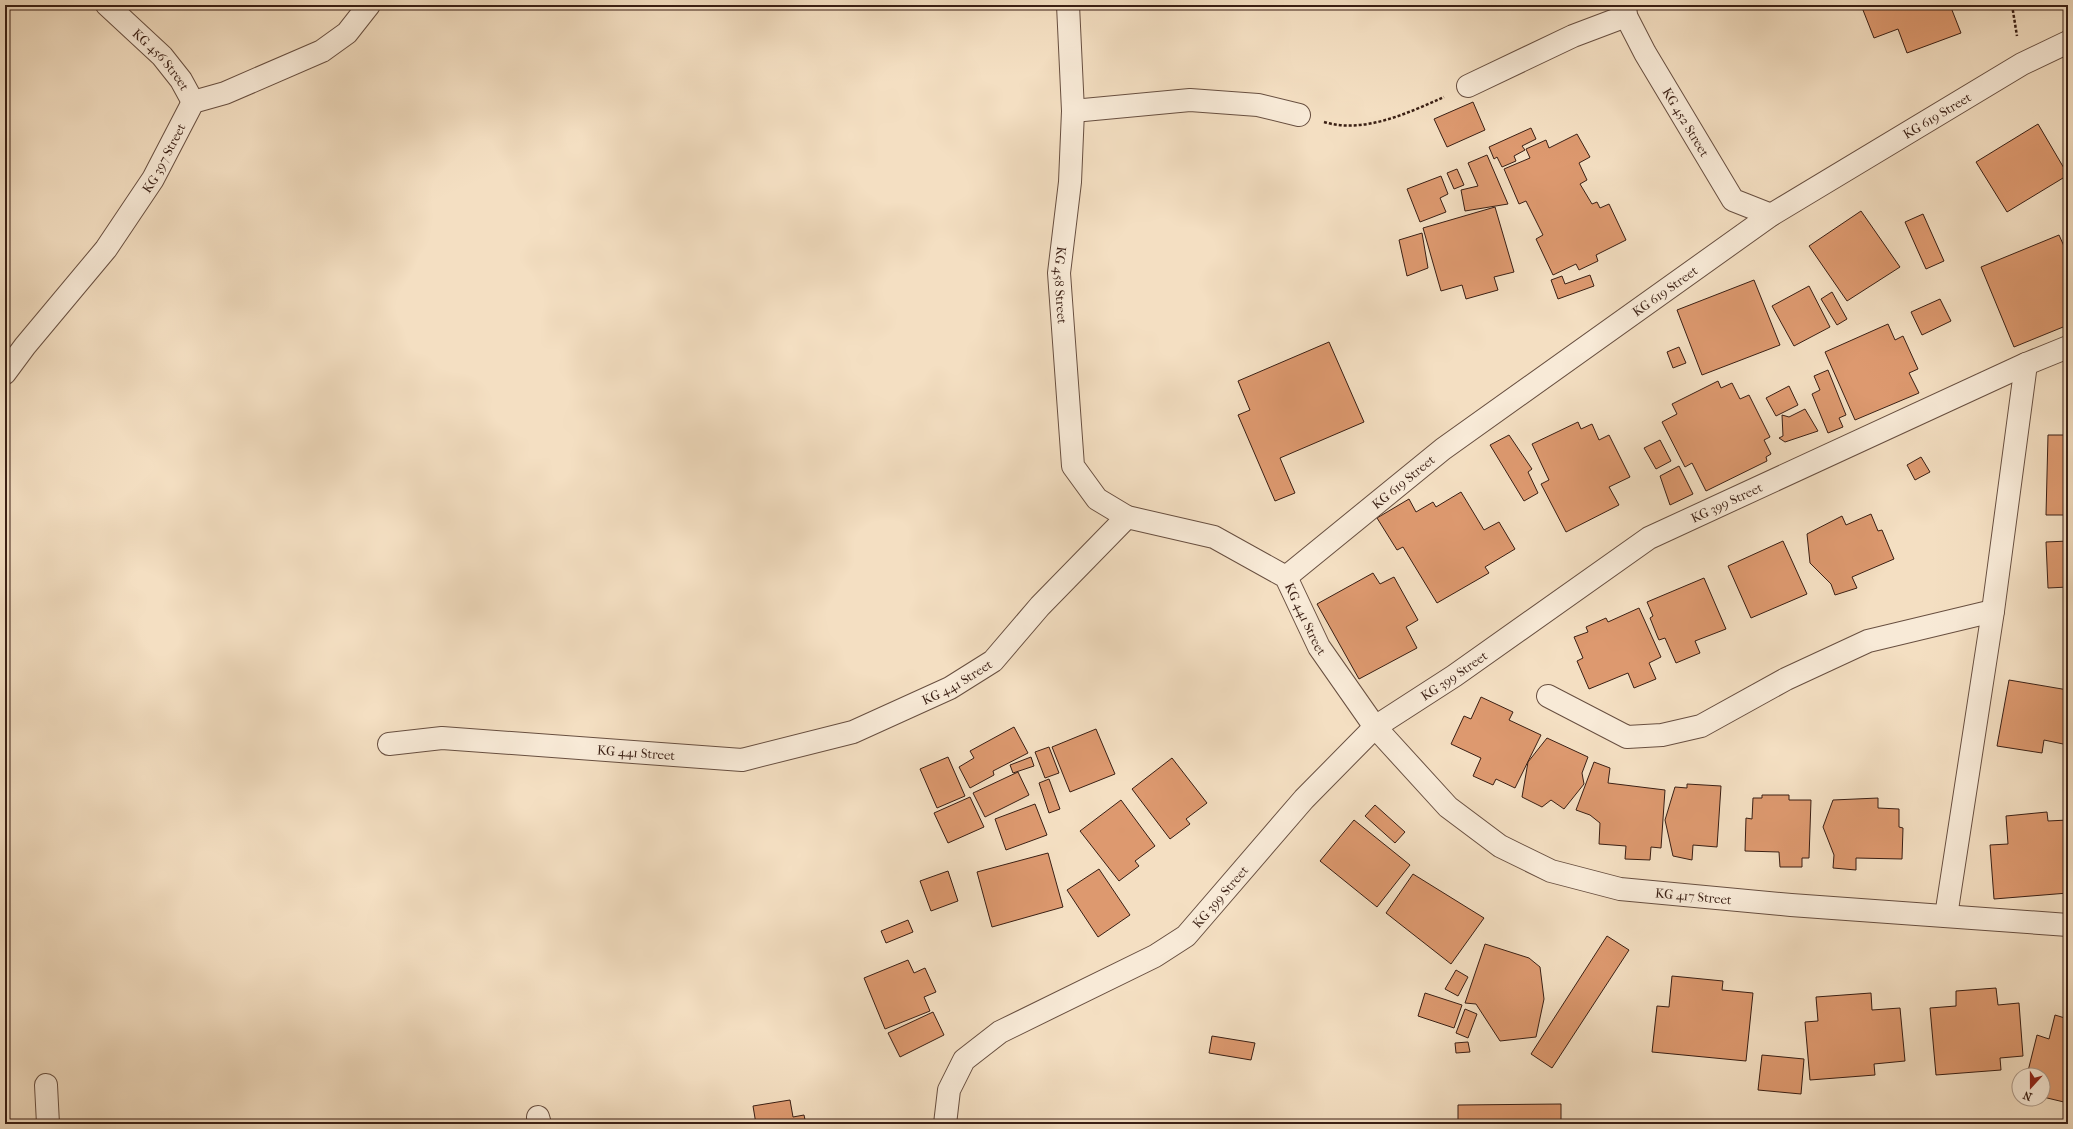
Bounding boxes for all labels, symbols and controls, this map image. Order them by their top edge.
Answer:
street label: KG 456 Street [130,25,193,93]
street label: KG 452 Street [1660,85,1713,159]
street label: KG 619 Street [1900,89,1974,141]
street label: KG 397 Street [139,120,188,195]
street label: KG 458 Street [1051,246,1070,325]
street label: KG 619 Street [1629,262,1701,319]
street label: KG 619 Street [1369,451,1438,512]
street label: KG 399 Street [1688,479,1765,525]
street label: KG 441 Street [1282,580,1330,658]
street label: KG 399 Street [1418,647,1490,703]
street label: KG 441 Street [919,656,995,707]
street label: KG 441 Street [597,742,676,763]
street label: KG 399 Street [1189,862,1251,931]
street label: KG 417 Street [1655,885,1733,907]
north arrow [2011,1067,2051,1107]
text: N [2021,1088,2034,1103]

